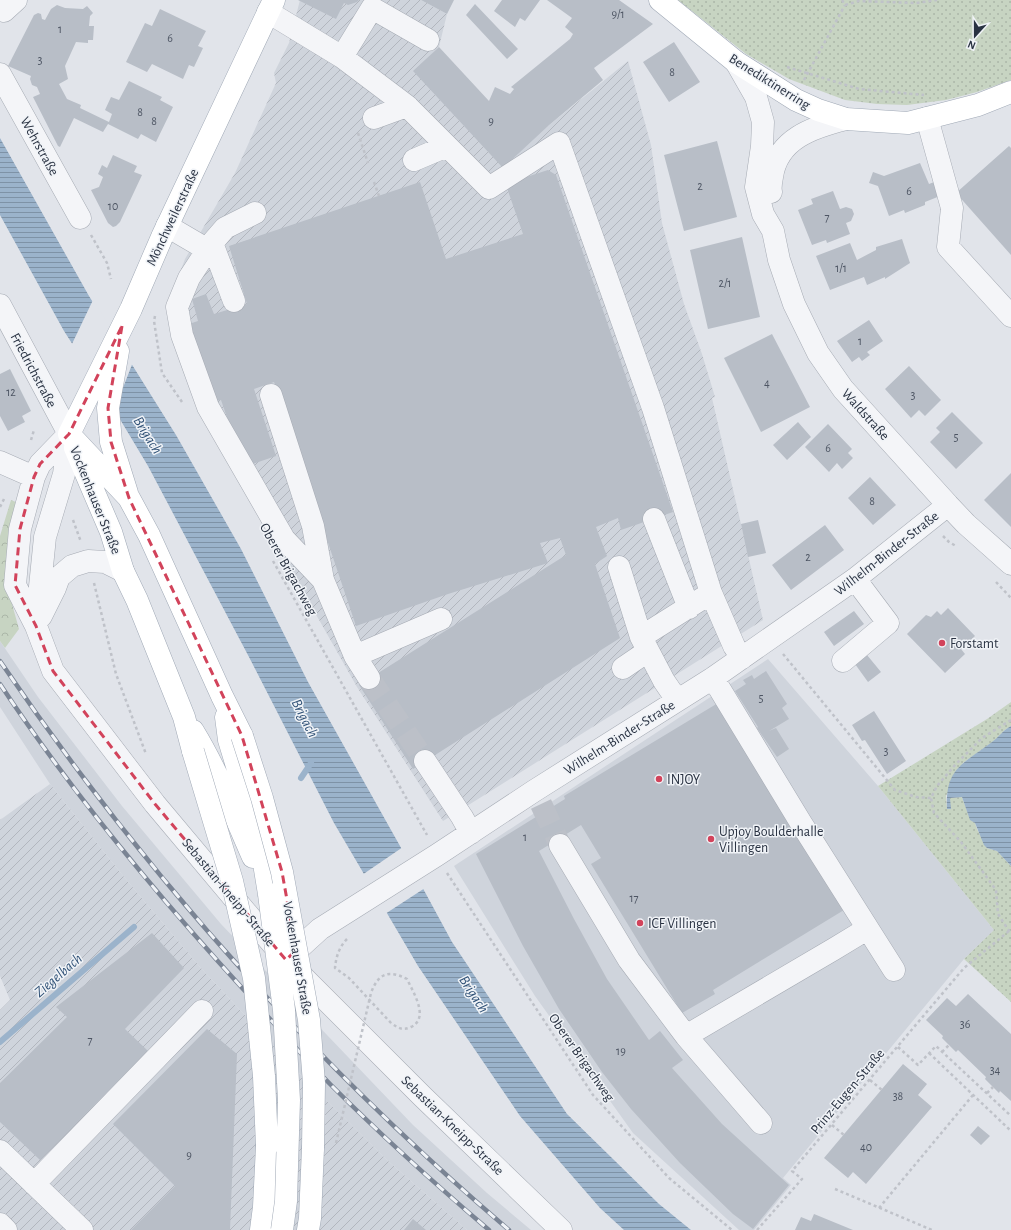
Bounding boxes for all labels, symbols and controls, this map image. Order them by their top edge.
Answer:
house number: 9/1 [611,8,625,20]
north arrow [955,16,995,56]
house number: 1 [58,23,62,35]
house number: 6 [167,32,173,44]
text: N [966,38,977,51]
street label: Benediktinerring [727,51,813,112]
house number: 3 [38,54,43,66]
house number: 8 [669,66,675,78]
house number: 8 [137,106,143,118]
street label: Wehrstraße [17,115,61,178]
house number: 8 [151,115,157,127]
house number: 9 [488,115,494,127]
street label: Mönchweilerstraße [144,167,202,268]
house number: 2 [697,180,703,192]
house number: 6 [906,185,912,197]
house number: 10 [108,200,118,212]
house number: 7 [824,211,830,223]
house number: 1/1 [835,262,847,274]
house number: 2/1 [718,277,732,289]
street label: Friedrichstraße [8,331,59,410]
house number: 1 [858,335,862,347]
house number: 4 [764,377,770,389]
house number: 12 [6,386,16,398]
street label: Waldstraße [839,386,892,443]
house number: 3 [911,389,916,401]
water label: Brigach [130,414,165,457]
house number: 5 [953,431,959,443]
house number: 6 [825,442,831,454]
street label: Vockenhauser Straße [67,444,123,556]
house number: 8 [869,495,875,507]
street label: Wilhelm-Binder-Straße [832,509,941,599]
street label: Oberer Brigachweg [257,521,319,618]
house number: 2 [805,551,811,563]
place label: Forstamt [950,637,999,651]
marker: Forstamt [937,638,947,648]
house number: 5 [758,692,764,704]
water label: Brigach [289,697,321,740]
street label: Wilhelm-Binder-Straße [562,698,677,778]
house number: 3 [884,745,889,757]
place label: INJOY [667,773,701,787]
marker: INJOY [654,774,664,784]
place label: Upjoy Boulderhalle Villingen [719,825,824,855]
house number: 1 [523,831,527,843]
marker: Upjoy Boulderhalle Villingen [706,834,716,844]
street label: Sebastian-Kneipp-Straße [179,836,277,949]
house number: 17 [629,892,639,904]
street label: Vockenhauser Straße [280,900,314,1016]
place label: ICF Villingen [648,917,717,931]
marker: ICF Villingen [635,918,645,928]
water label: Ziegelbach [32,951,85,1000]
water label: Brigach [456,973,491,1016]
street label: Oberer Brigachweg [546,1011,617,1104]
house number: 36 [960,1018,971,1030]
house number: 7 [87,1034,93,1046]
house number: 19 [616,1045,626,1057]
street label: Prinz-Eugen-Straße [808,1046,887,1137]
house number: 34 [990,1064,1001,1076]
street label: Sebastian-Kneipp-Straße [398,1073,506,1178]
house number: 38 [893,1090,904,1102]
house number: 40 [860,1141,872,1153]
house number: 9 [186,1149,192,1161]

